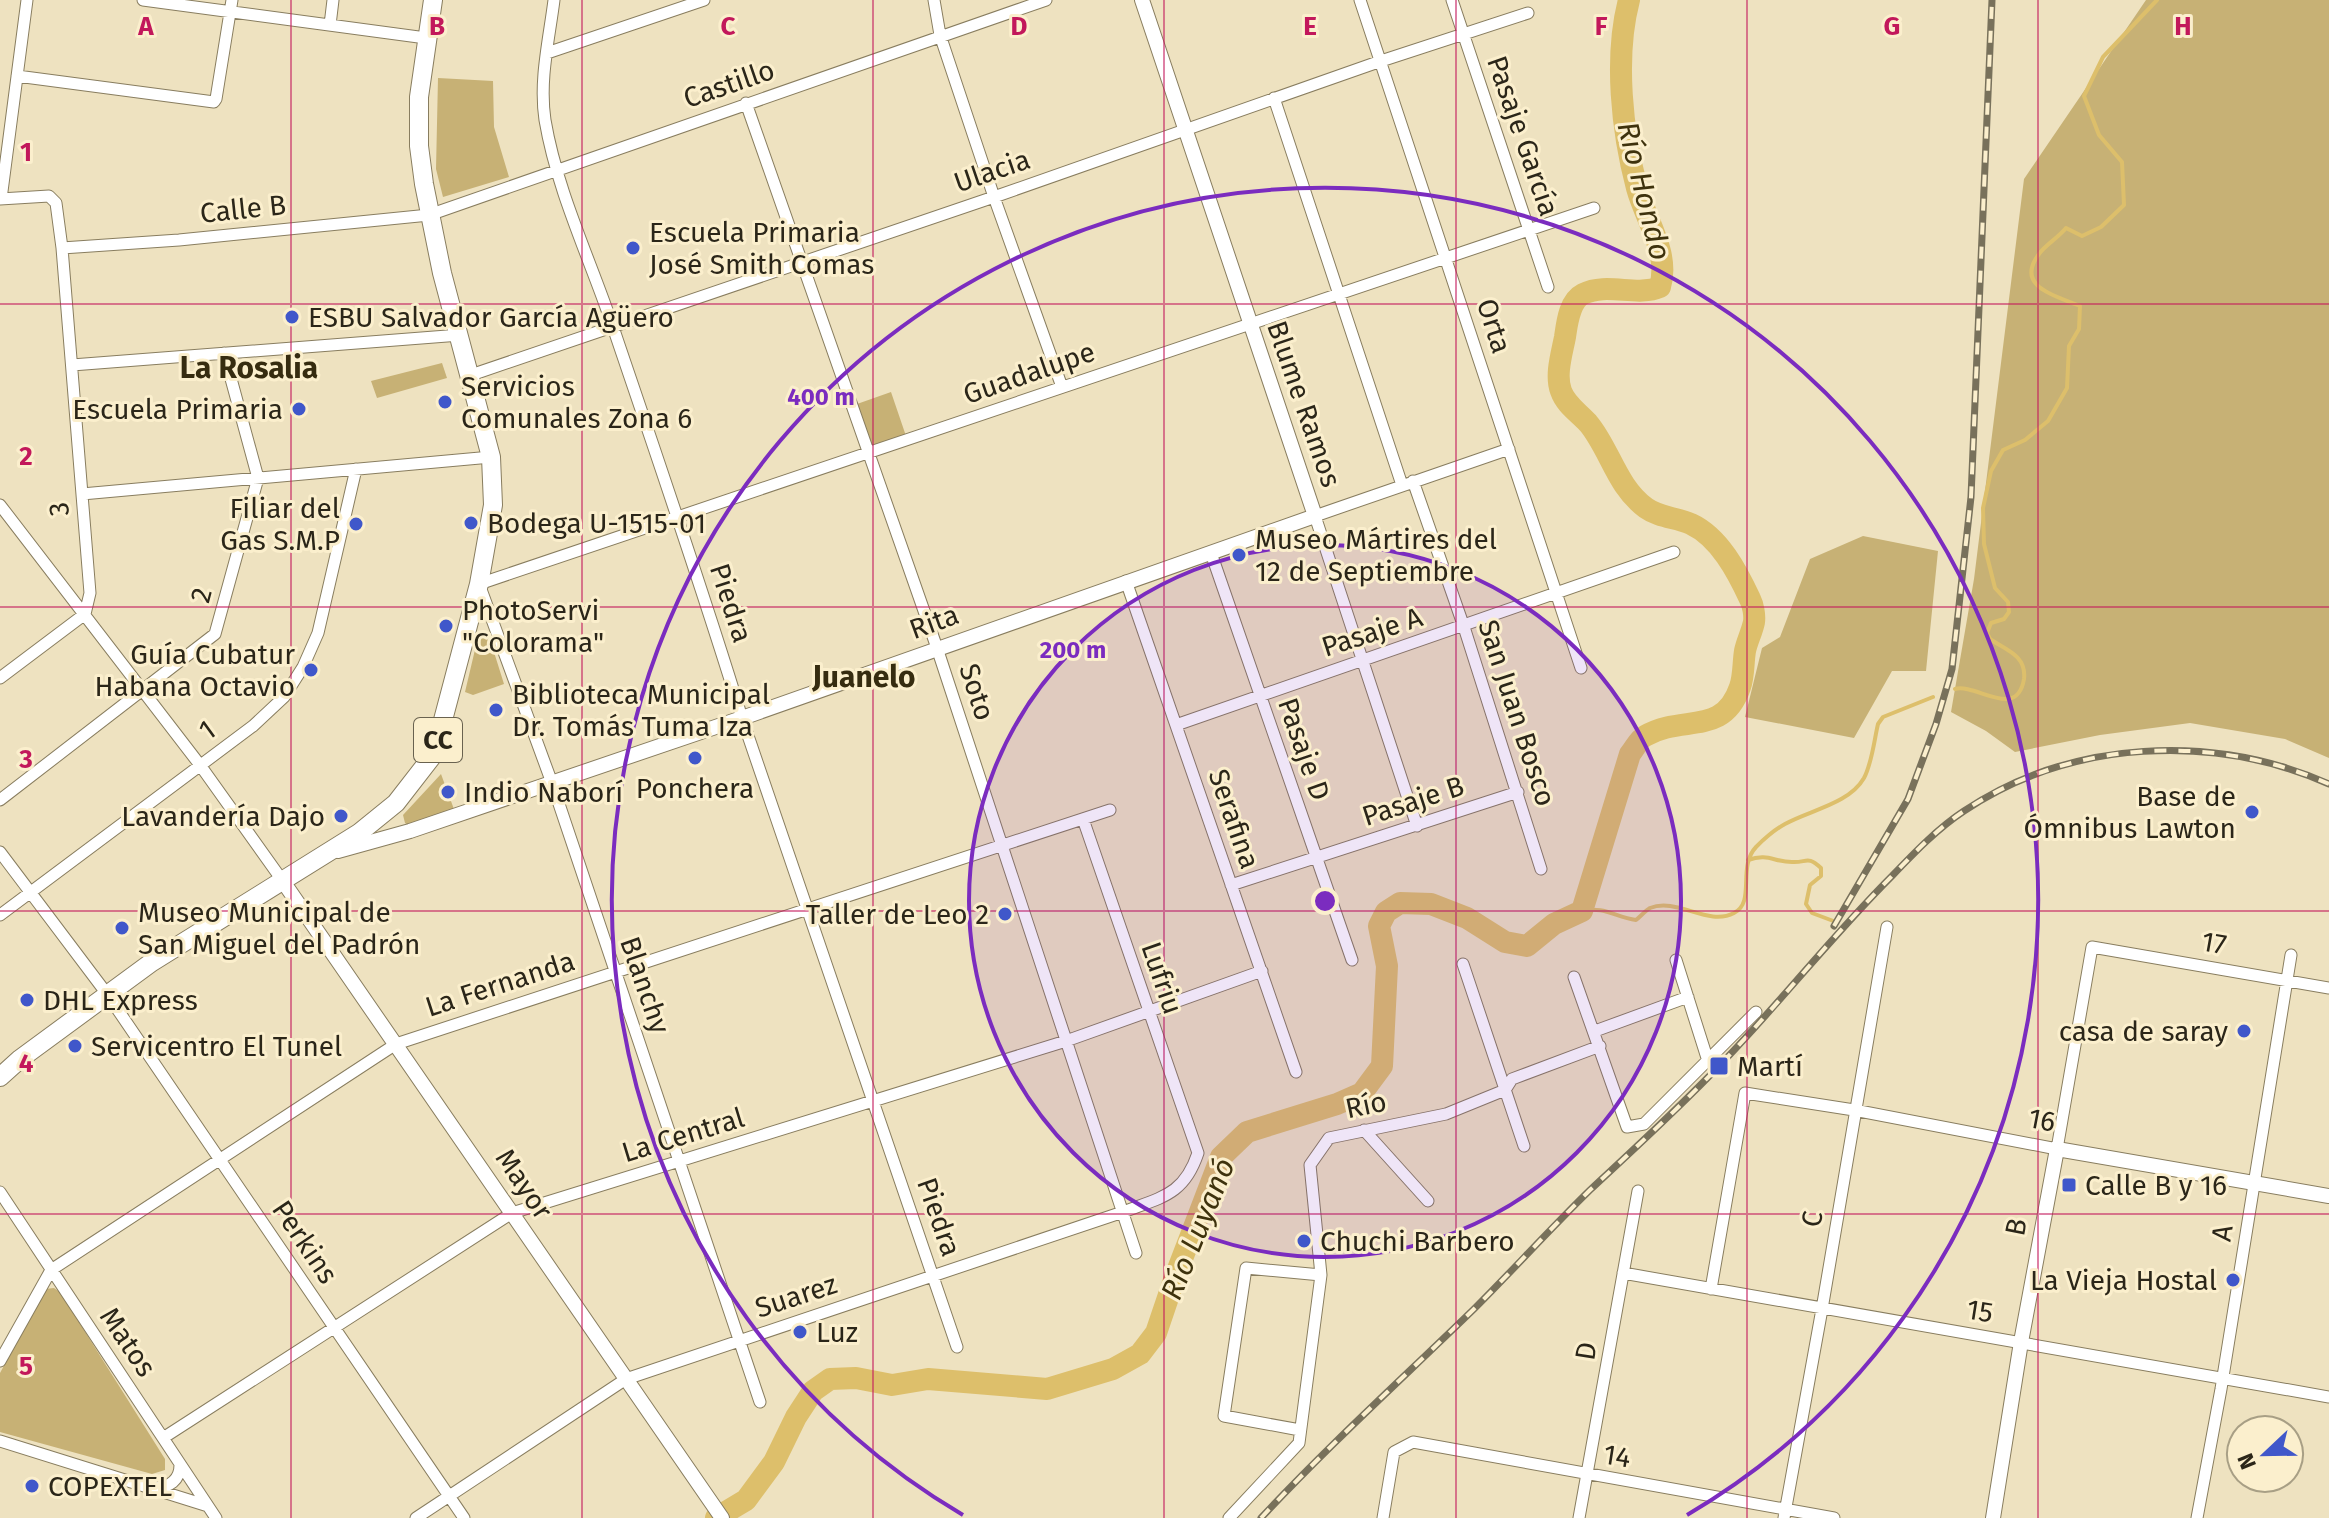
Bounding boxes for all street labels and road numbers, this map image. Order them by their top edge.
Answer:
street label: Pasaje García [1480,52,1566,220]
street label: Castillo [679,53,779,115]
street label: Ulacia [950,143,1034,199]
street label: Calle B [198,188,288,230]
street label: Orta [1470,295,1518,357]
street label: Blume Ramos [1260,317,1348,491]
street label: Guadalupe [959,335,1099,411]
street label: 3 [42,501,76,517]
street label: Piedra [703,559,759,647]
street label: 2 [183,584,219,606]
street label: Rita [905,598,963,646]
street label: Pasaje A [1317,600,1427,664]
street label: San Juan Bosco [1471,616,1563,810]
street label: Soto [952,659,1002,725]
street label: Pasaje D [1271,694,1337,804]
street label: 1 [192,713,222,747]
road number: CC [414,718,462,762]
street label: Serafina [1202,765,1266,873]
street label: Pasaje B [1358,769,1468,833]
street label: 17 [2199,925,2229,961]
street label: Blanchy [613,932,677,1038]
street label: Lufriu [1134,938,1190,1018]
street label: La Fernanda [421,944,579,1024]
street label: Río [1342,1085,1390,1125]
street label: La Central [618,1101,748,1169]
street label: 16 [2026,1101,2058,1139]
street label: Mayor [489,1143,559,1225]
street label: Piedra [910,1173,968,1261]
street label: Perkins [265,1194,345,1290]
street label: C [1794,1208,1830,1229]
street label: B [1998,1215,2034,1239]
street label: A [2204,1222,2240,1244]
street label: Suarez [751,1267,841,1325]
street label: 15 [1965,1293,1995,1329]
street label: Matos [93,1301,163,1383]
street label: D [1568,1340,1604,1362]
street label: 14 [1601,1438,1633,1474]

